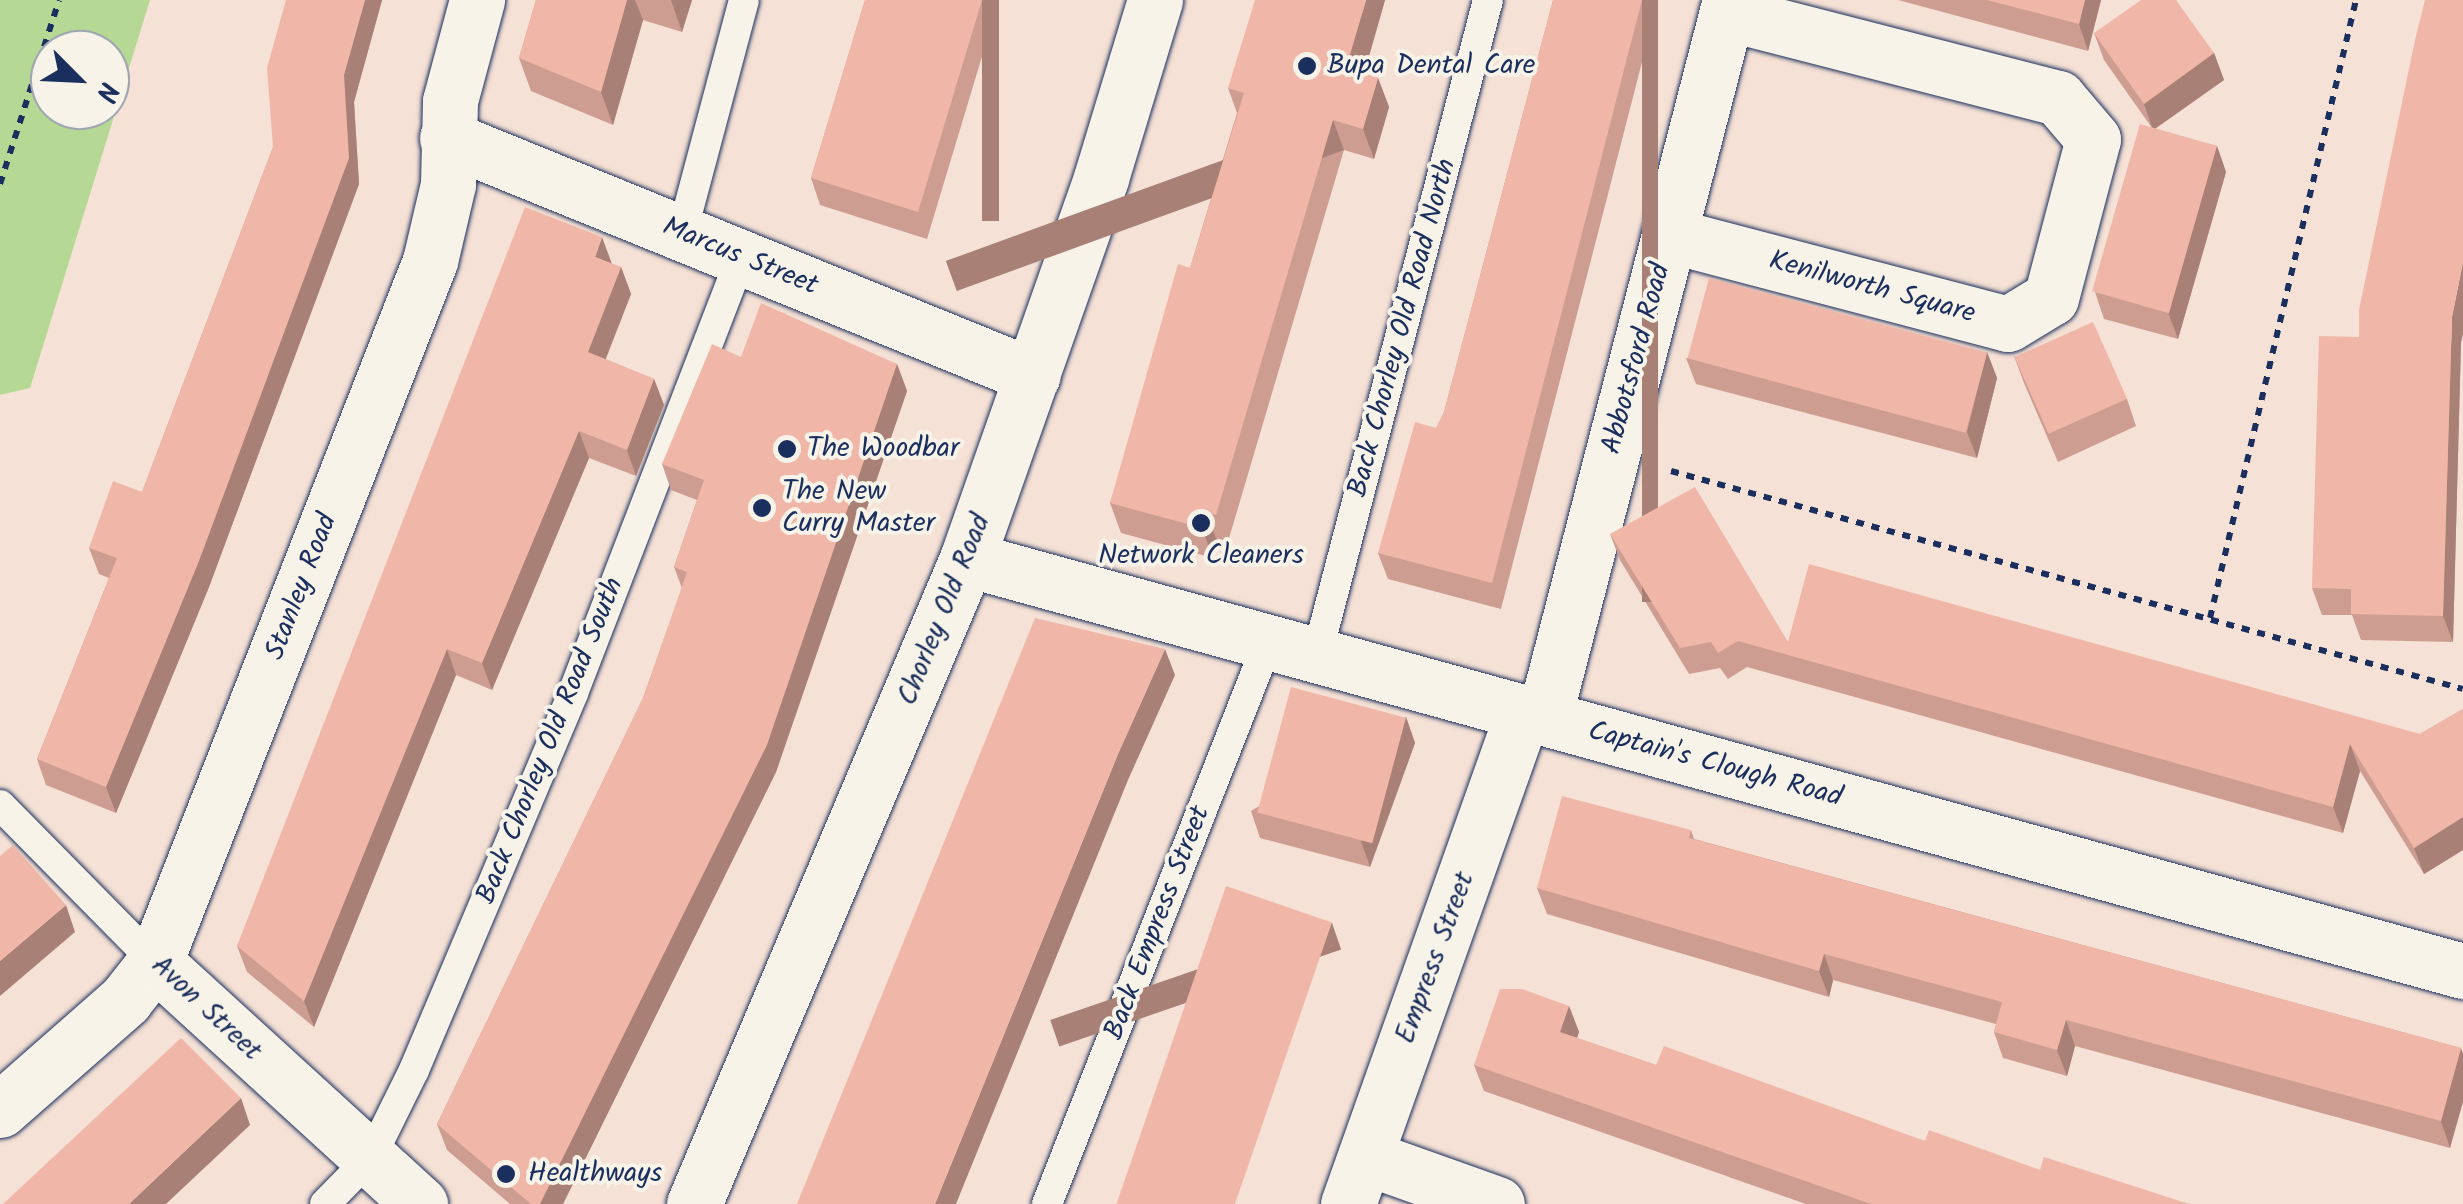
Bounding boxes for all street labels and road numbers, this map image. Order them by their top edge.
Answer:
street label: Back Chorley Old Road North [1342,155,1464,501]
street label: Marcus Street [657,211,823,303]
street label: Kenilworth Square [1765,244,1979,332]
street label: Abbotsford Road [1595,260,1679,458]
street label: Stanley Road [259,509,345,665]
street label: Chorley Old Road [891,510,999,710]
street label: Back Chorley Old Road South [470,573,632,909]
street label: Captain's Clough Road [1584,715,1846,815]
street label: Back Empress Street [1098,801,1218,1045]
street label: Empress Street [1389,868,1483,1048]
street label: Avon Street [144,949,268,1069]

